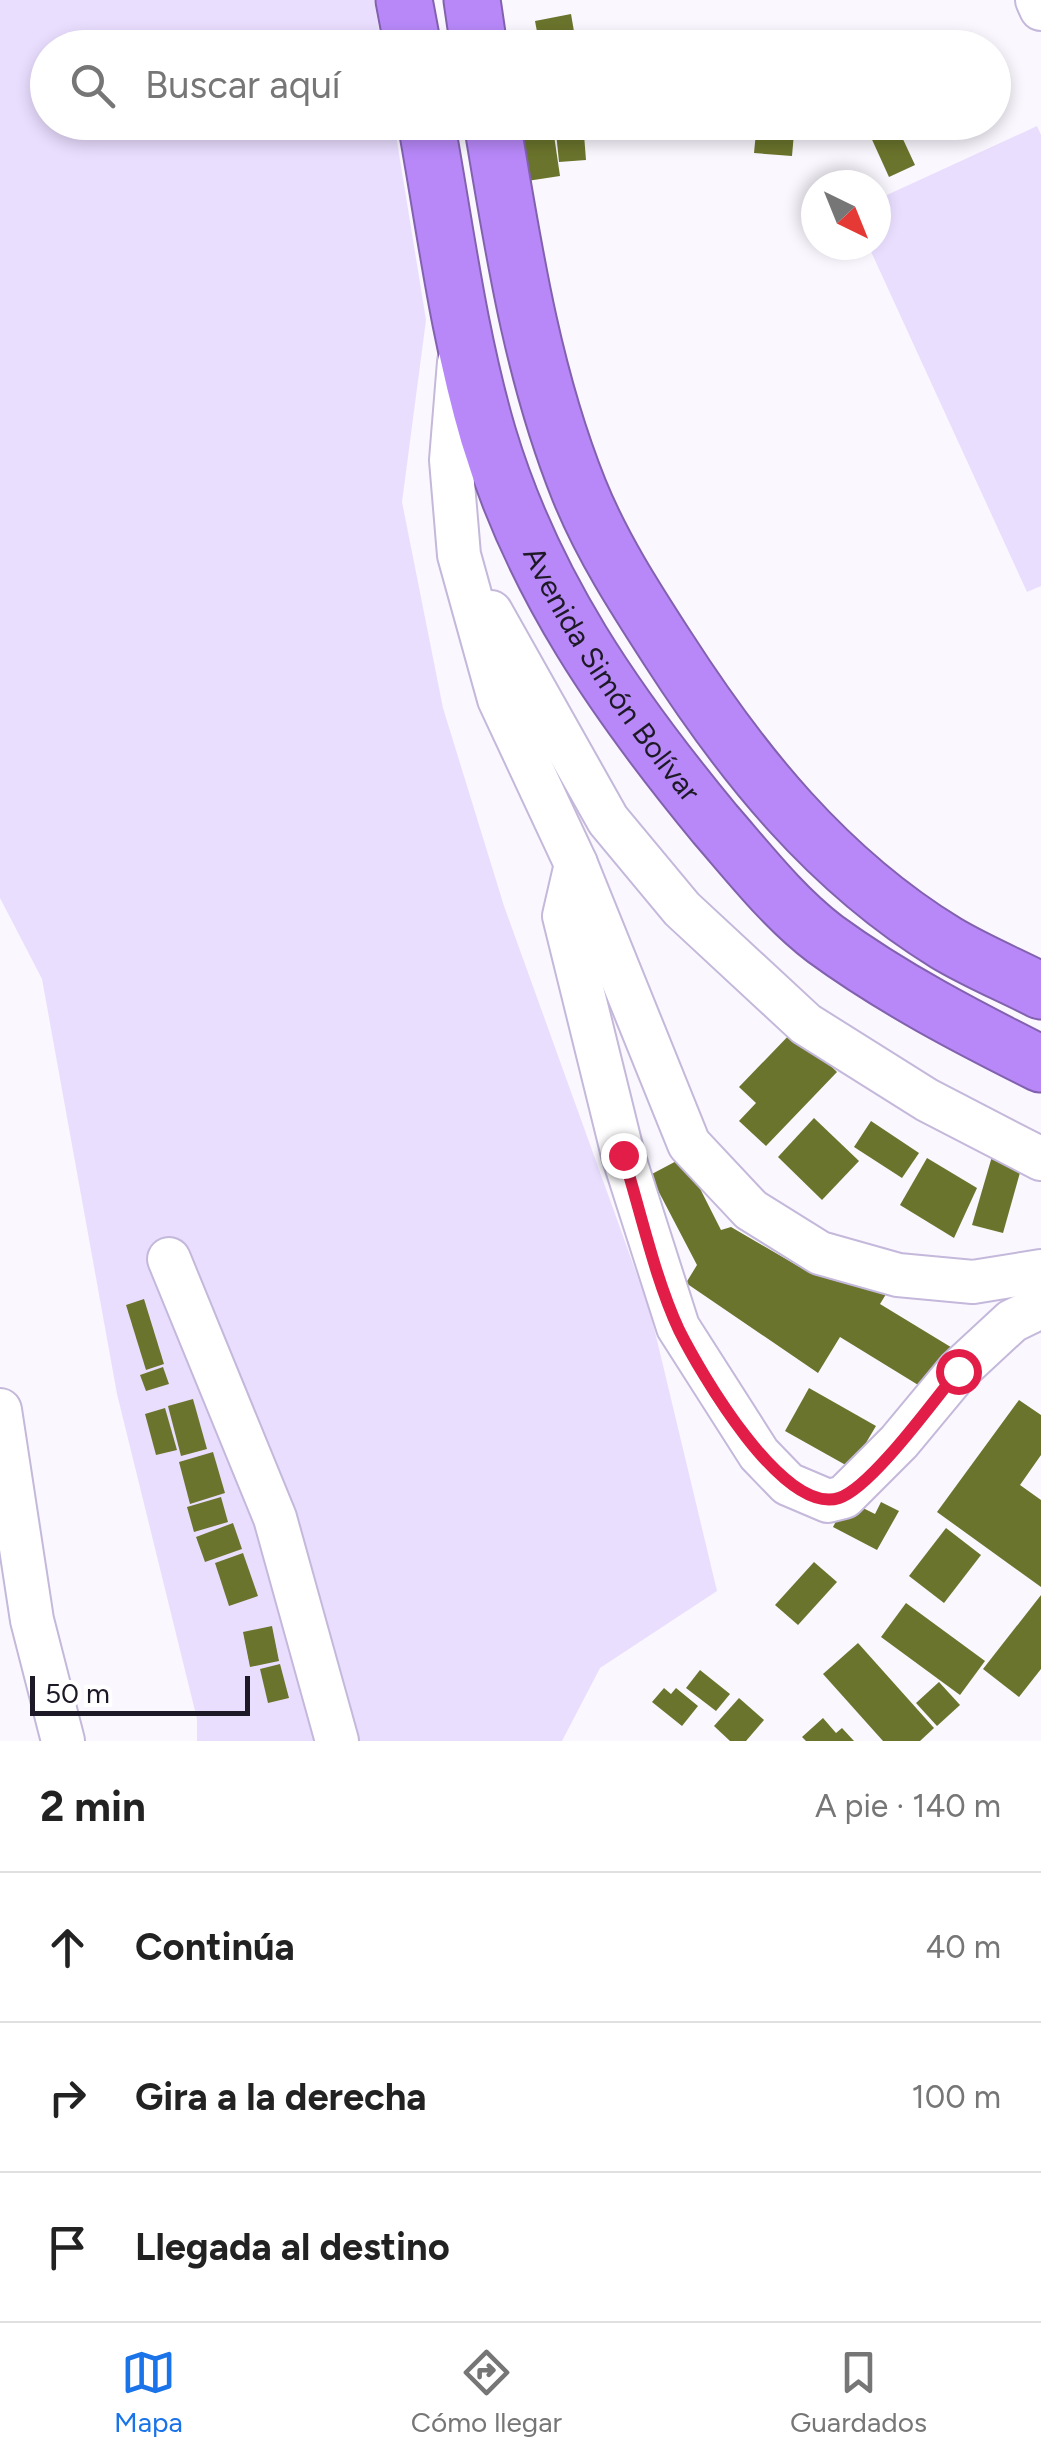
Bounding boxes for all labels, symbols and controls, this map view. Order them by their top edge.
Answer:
search box [30,30,1011,140]
icon: search [65,58,120,113]
text: Buscar aquí [145,62,341,108]
north arrow [801,170,891,260]
street label: Avenida Simón Bolívar [515,540,708,809]
route end [601,1133,647,1179]
route start [936,1349,982,1395]
scale bar [30,1671,250,1716]
text: 50 m [45,1676,110,1710]
text: 2 min [40,1781,146,1832]
text: A pie · 140 m [815,1787,1001,1825]
icon: ahead [40,1920,95,1975]
text: Continúa [135,1924,295,1970]
text: 40 m [925,1928,1001,1966]
icon: right [40,2070,95,2125]
text: Gira a la derecha [135,2074,427,2120]
text: 100 m [912,2078,1001,2116]
icon: arrive [40,2220,95,2275]
text: Llegada al destino [135,2224,450,2270]
tab: Mapa [114,2345,183,2439]
tab: Cómo llegar [411,2345,562,2439]
tab: Guardados [790,2345,927,2439]

